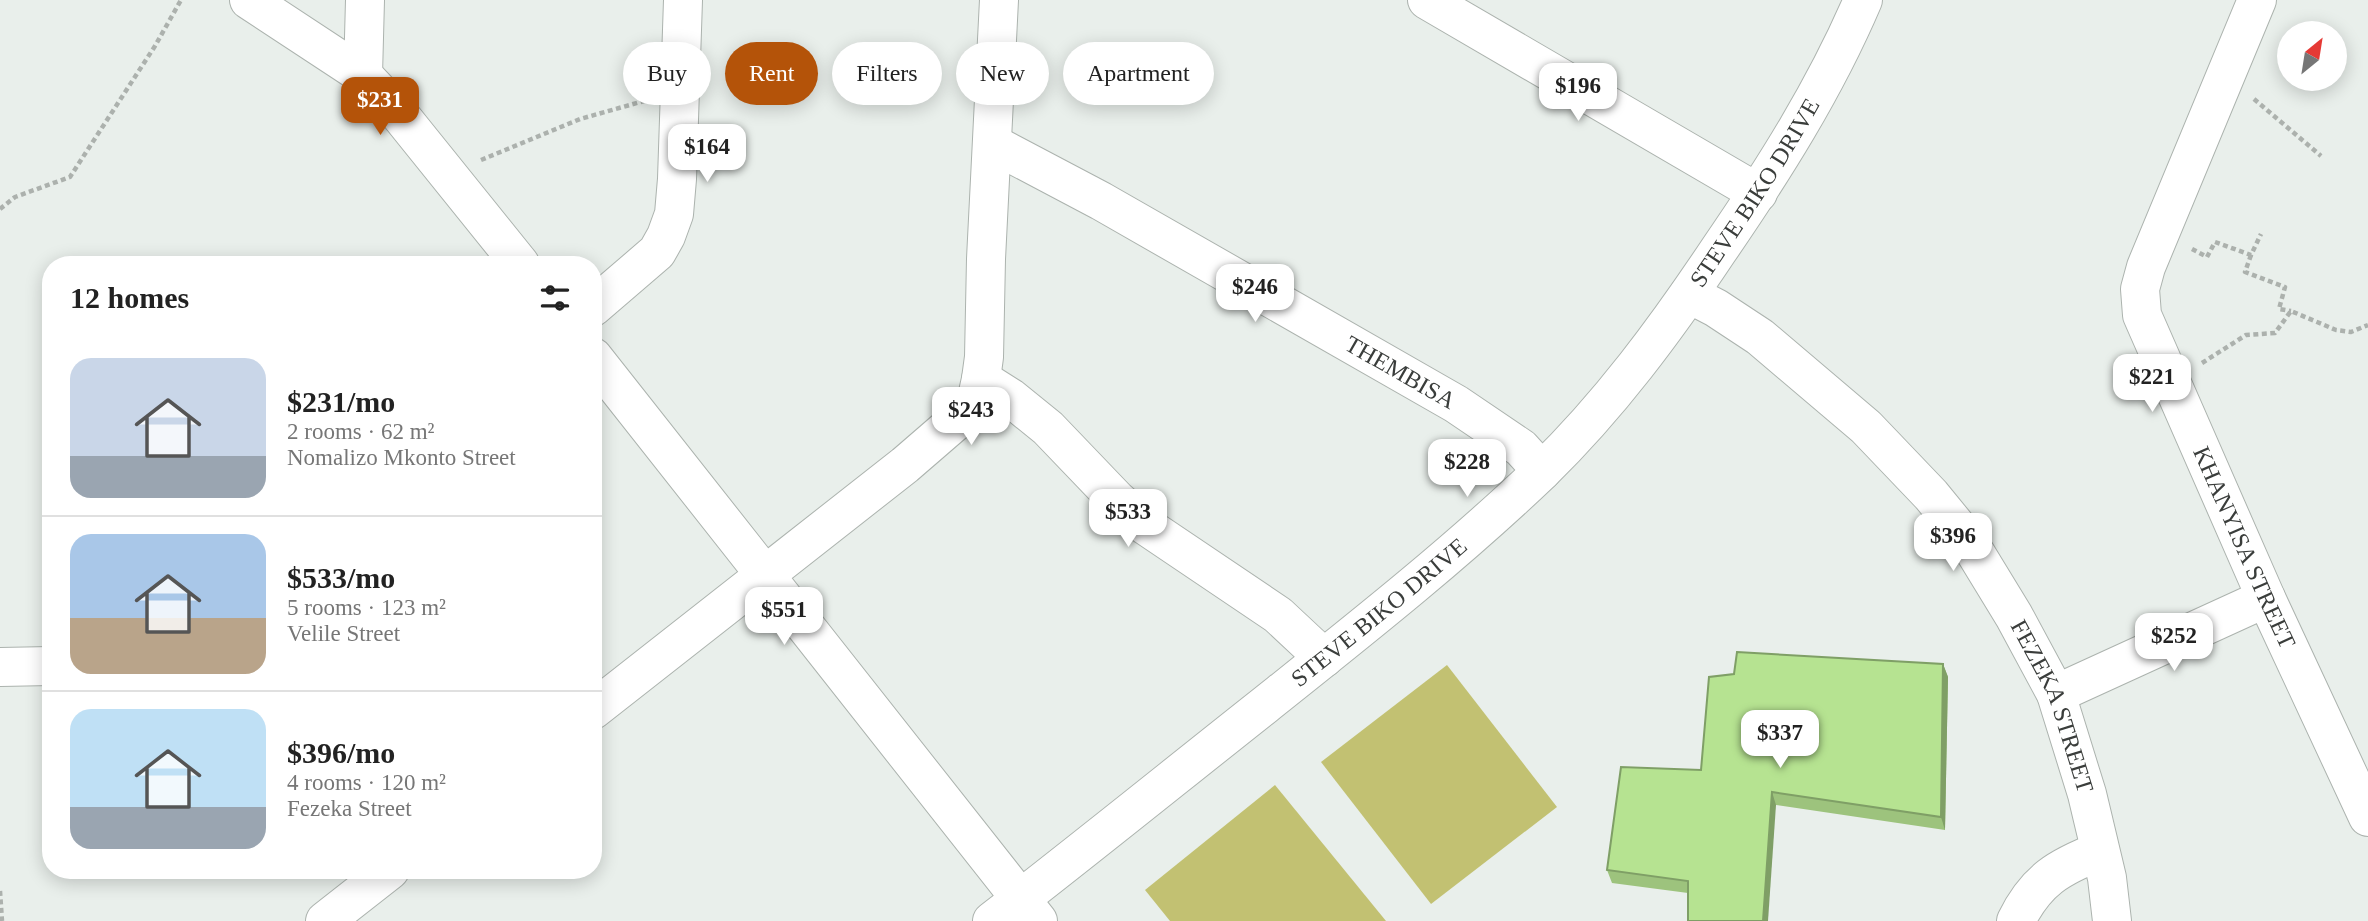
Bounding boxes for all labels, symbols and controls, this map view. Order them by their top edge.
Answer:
north arrow [2277,21,2347,91]
map controls [2277,21,2347,91]
chip: Buy [623,42,711,105]
chip: Rent [725,42,818,105]
chip: Filters [832,42,942,105]
chip: New [956,42,1049,105]
chip: Apartment [1063,42,1214,105]
pin: $196 [1537,64,1619,123]
text: $196 [1555,73,1601,98]
pin: $231 [339,78,421,137]
text: $231 [357,87,403,112]
street label: STEVE BIKO DRIVE [1685,94,1825,292]
pin: $164 [666,124,748,184]
text: $164 [684,134,730,159]
pin: $246 [1214,264,1296,324]
text: $246 [1232,274,1278,299]
icon: filters [536,279,574,317]
text: 12 homes [70,281,189,314]
street label: THEMBISA [1341,330,1461,414]
pin: $221 [2111,354,2193,414]
text: $221 [2129,364,2175,389]
text: $231/mo [287,385,395,418]
icon: home [126,386,210,470]
pin: $243 [930,388,1012,447]
text: $243 [948,397,994,422]
text: 2 rooms · 62 m² [287,419,434,444]
pin: $228 [1426,440,1508,499]
street label: KHANYISA STREET [2188,442,2301,653]
text: Nomalizo Mkonto Street [287,445,516,470]
text: $228 [1444,449,1490,474]
pin: $533 [1087,490,1169,549]
text: $533 [1105,499,1151,524]
pin: $396 [1912,514,1994,573]
text: $396 [1930,523,1976,548]
street label: STEVE BIKO DRIVE [1286,533,1472,692]
text: $533/mo [287,561,395,594]
icon: home [126,562,210,646]
pin: $551 [743,588,825,647]
text: 5 rooms · 123 m² [287,595,446,620]
text: $551 [761,597,807,622]
pin: $252 [2133,614,2215,673]
street label: FEZEKA STREET [2006,615,2099,796]
text: Velile Street [287,621,400,646]
text: $252 [2151,623,2197,648]
pin: $337 [1739,710,1821,770]
text: $337 [1757,720,1803,745]
text: $396/mo [287,736,395,769]
icon: home [126,737,210,821]
text: 4 rooms · 120 m² [287,770,446,795]
text: Fezeka Street [287,796,412,821]

